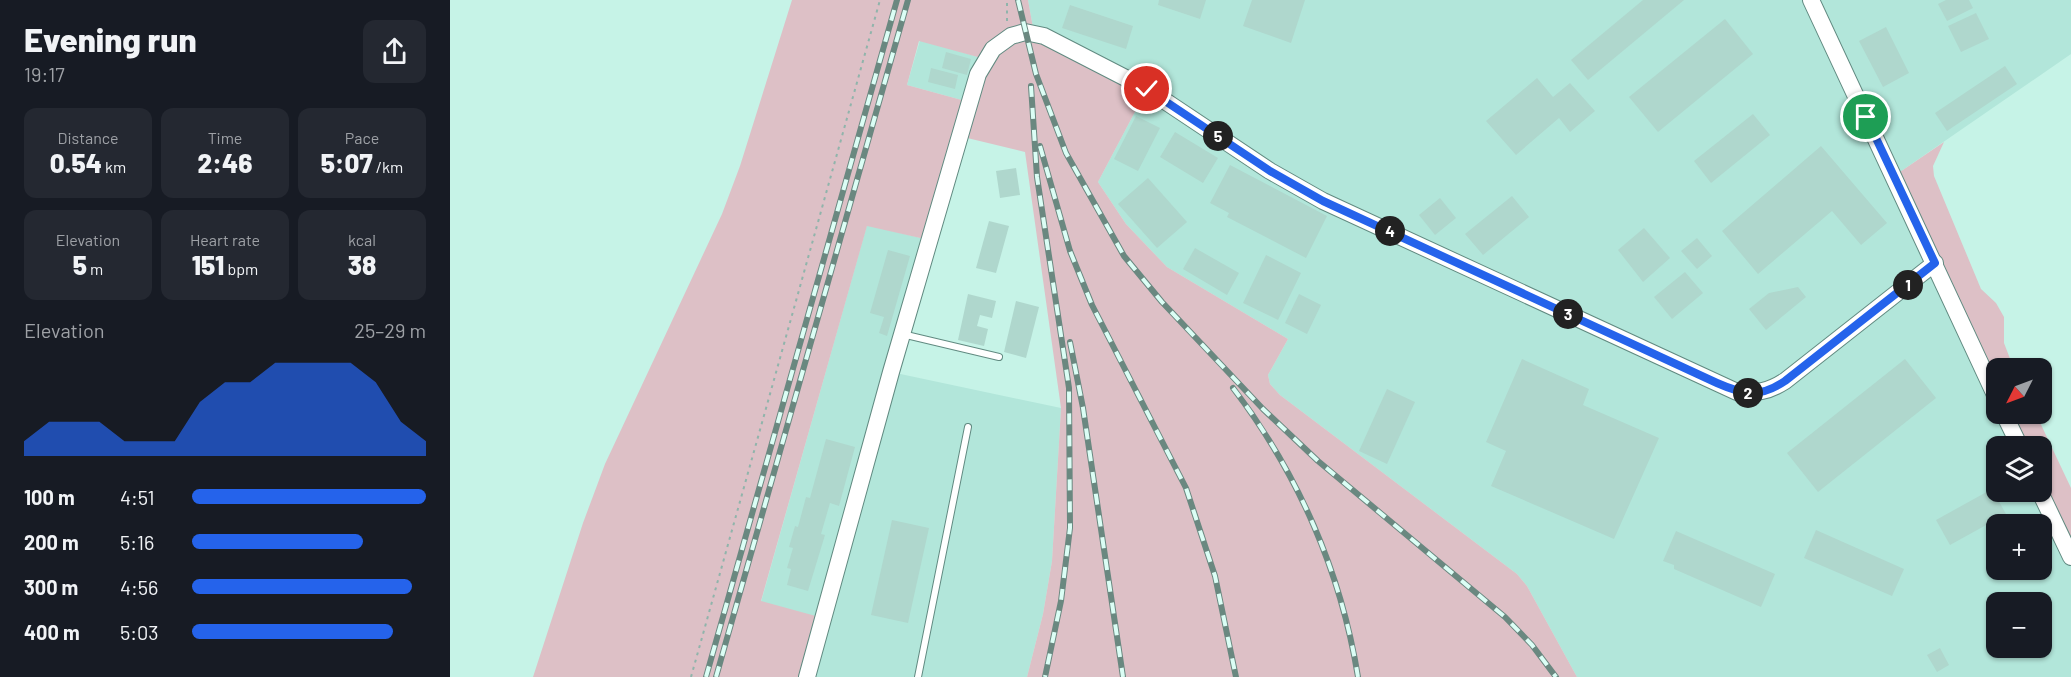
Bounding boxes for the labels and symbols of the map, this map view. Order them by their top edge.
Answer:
pin [1121,63,1172,114]
pin [1840,91,1891,142]
pin: 5 [1203,121,1233,151]
pin: 4 [1375,216,1405,246]
pin: 1 [1893,270,1923,300]
pin: 3 [1553,299,1583,329]
north arrow [1986,358,2052,424]
pin: 2 [1733,378,1763,408]

